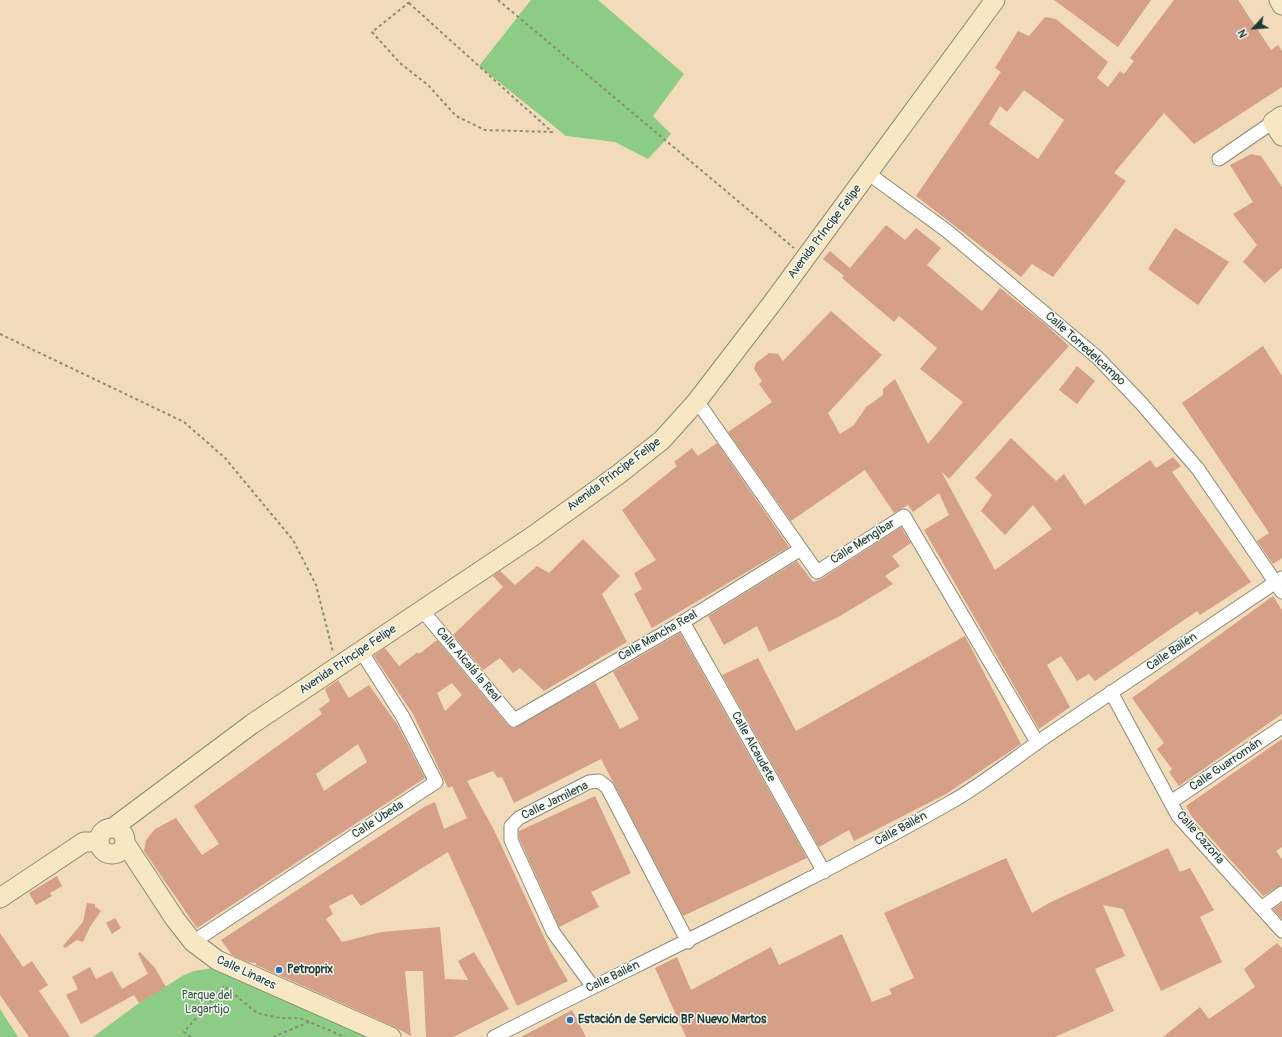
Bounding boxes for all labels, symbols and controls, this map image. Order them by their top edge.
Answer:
north arrow [1234,8,1274,48]
text: N [1235,27,1250,40]
street label: Avenida Príncipe Felipe [785,182,865,282]
street label: Calle Torredelcampo [1042,309,1128,389]
street label: Avenida Príncipe Felipe [564,435,664,515]
street label: Calle Mengíbar [828,516,898,568]
street label: Calle Mancha Real [616,607,700,665]
street label: Avenida Príncipe Felipe [297,622,399,698]
street label: Calle Alcalá la Real [433,625,503,705]
street label: Calle Bailén [1144,630,1200,674]
street label: Calle Alcaudete [728,709,778,785]
street label: Calle Guarromán [1187,735,1265,795]
street label: Calle Jamilena [519,779,591,823]
street label: Calle Úbeda [350,798,406,842]
street label: Calle Bailén [872,809,930,849]
street label: Calle Cazorla [1173,809,1227,867]
street label: Calle Linares [214,953,278,993]
street label: Calle Bailén [584,958,642,996]
place label: Petroprix [287,963,333,977]
marker: Petroprix [274,965,284,975]
park label: Parque del Lagartijo [182,989,232,1017]
place label: Estación de Servicio BP Nuevo Martos [578,1013,766,1027]
marker: Estación de Servicio BP Nuevo Martos [565,1015,575,1025]

